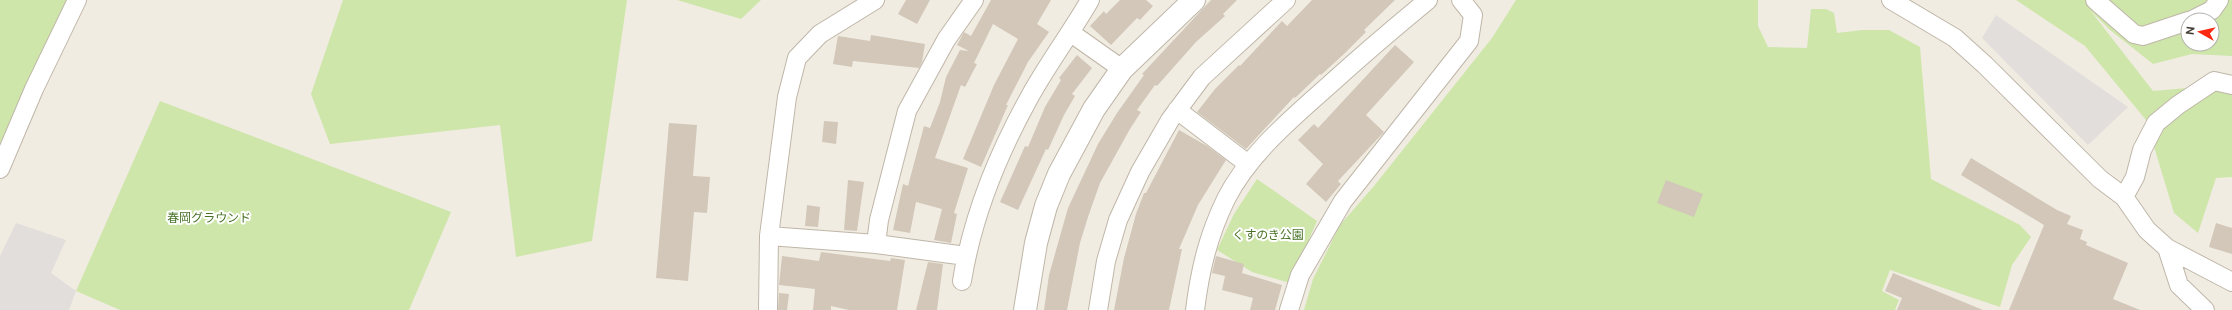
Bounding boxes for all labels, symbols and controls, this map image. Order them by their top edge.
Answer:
north arrow [2180,12,2220,52]
text: N [2184,26,2197,36]
park label: 春岡グラウンド [167,211,251,225]
park label: くすのき公園 [1232,228,1304,242]

